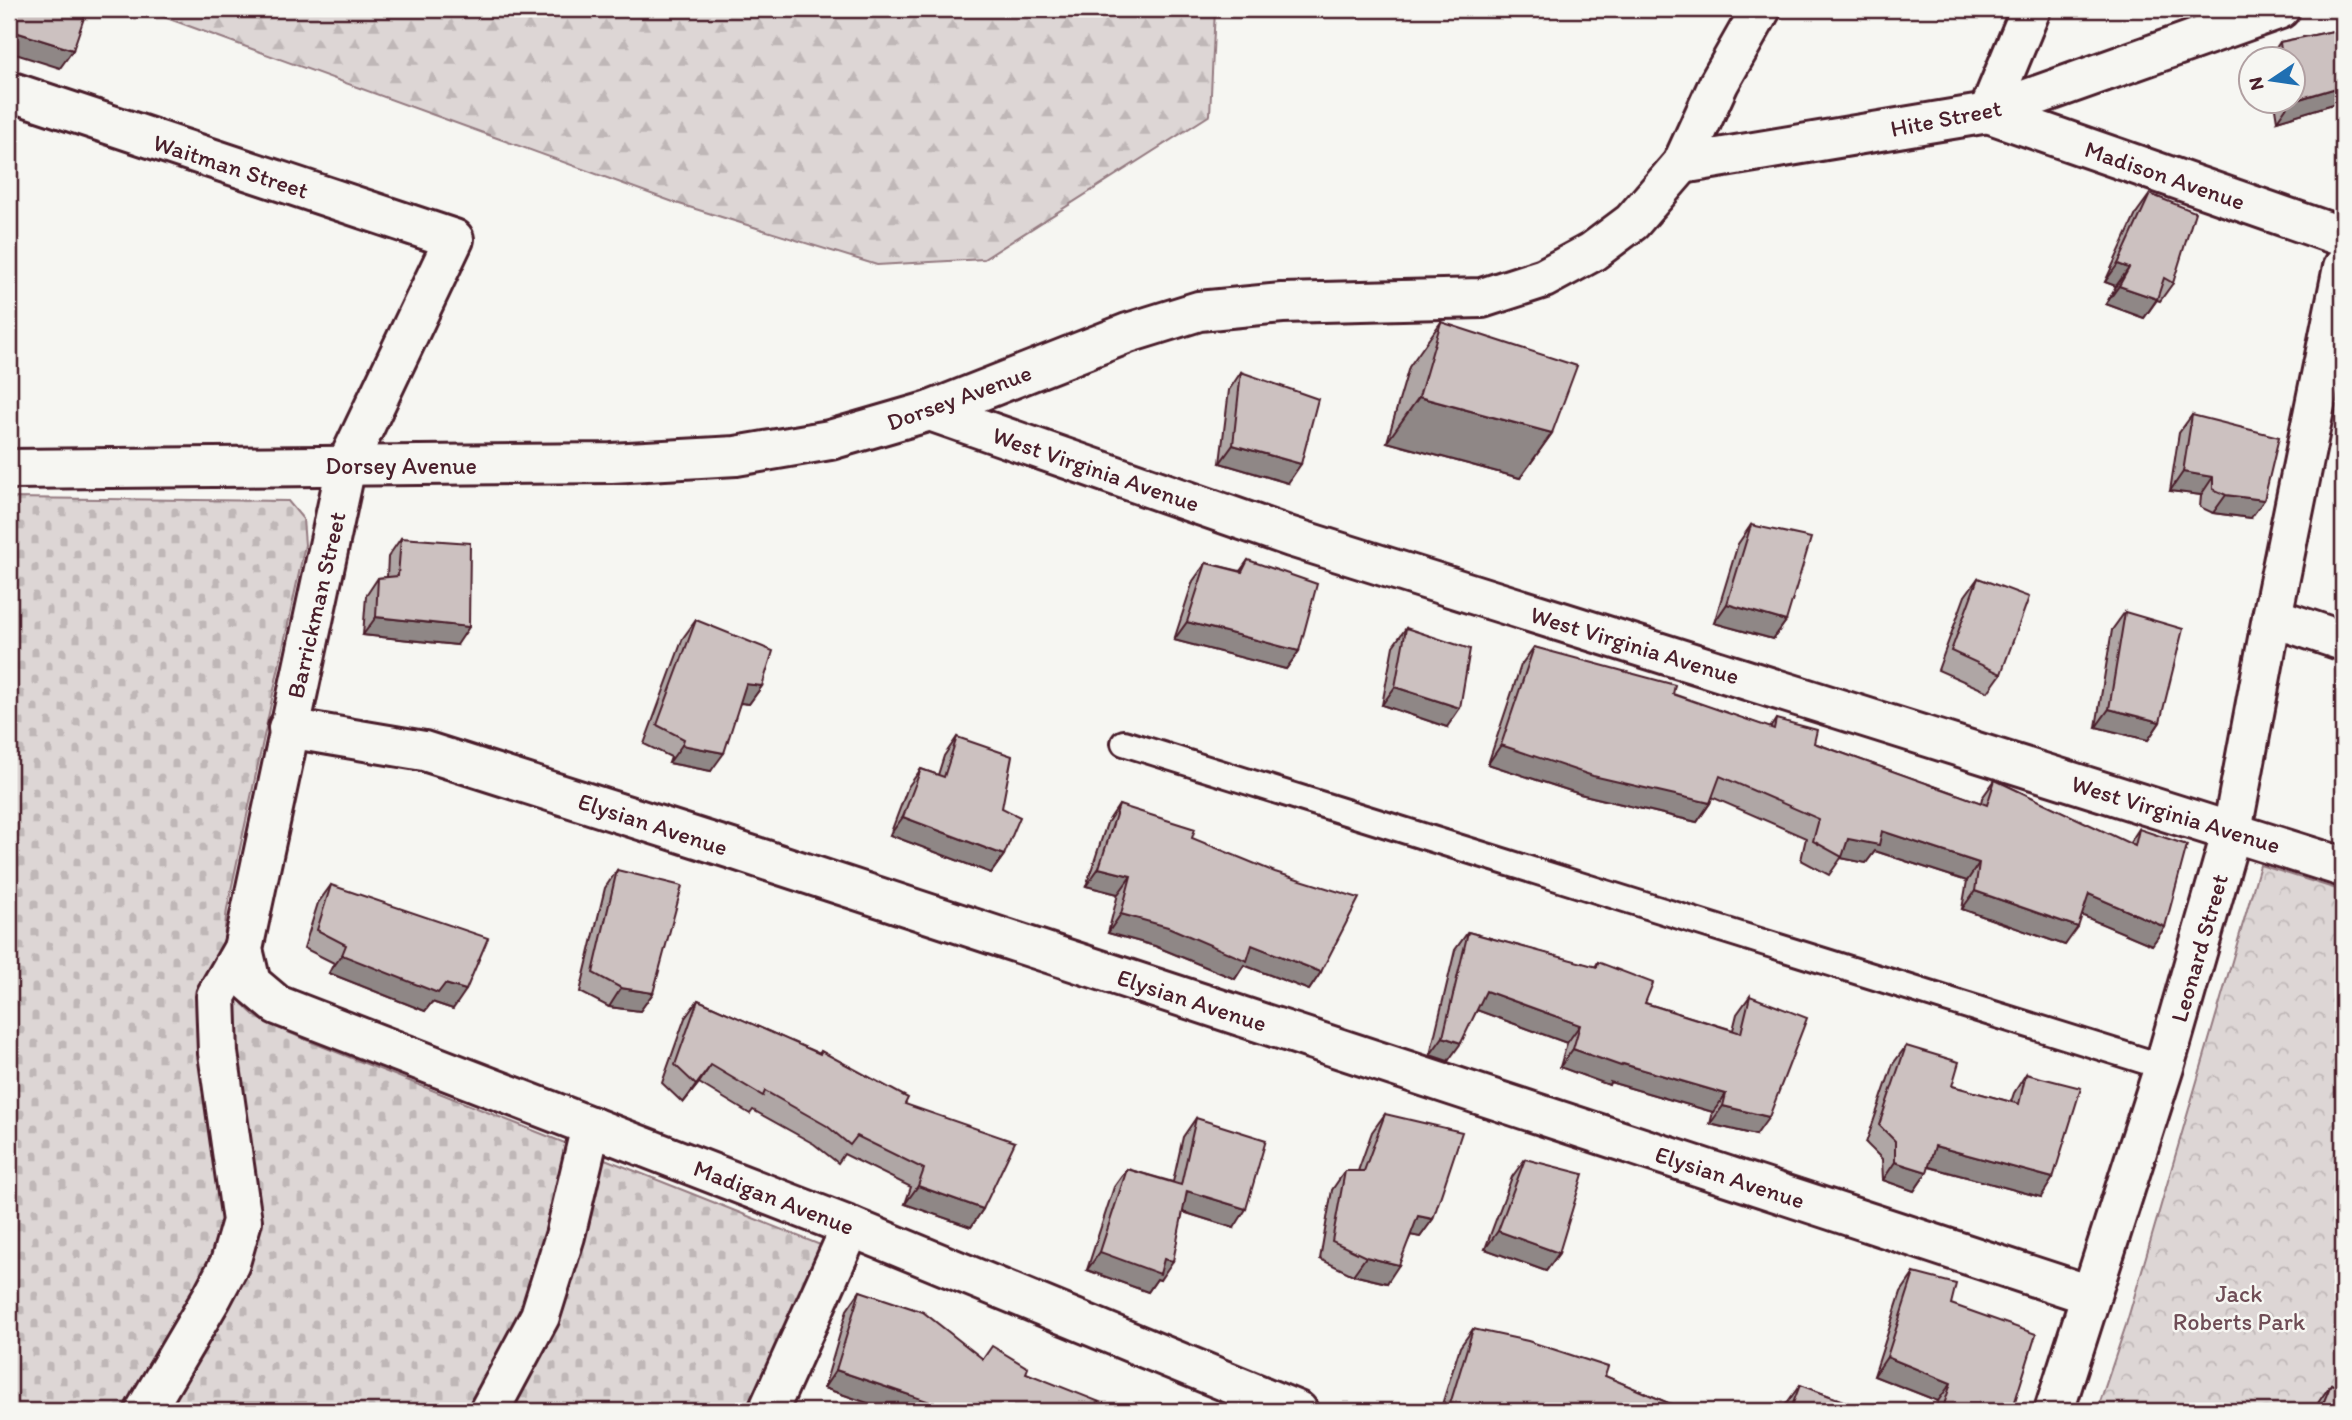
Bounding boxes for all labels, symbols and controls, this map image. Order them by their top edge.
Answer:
north arrow [2236,46,2306,116]
text: N [2243,75,2269,93]
street label: Hite Street [1888,93,2004,143]
street label: Waitman Street [150,127,312,205]
street label: Madison Avenue [2081,134,2249,216]
street label: Dorsey Avenue [883,357,1035,437]
street label: West Virginia Avenue [989,420,1203,518]
street label: Dorsey Avenue [325,451,477,480]
street label: Barrickman Street [280,509,352,701]
street label: West Virginia Avenue [1527,599,1743,691]
street label: West Virginia Avenue [2068,768,2284,860]
street label: Elysian Avenue [575,786,731,862]
street label: Leonard Street [2164,871,2234,1025]
street label: Elysian Avenue [1114,962,1270,1038]
street label: Elysian Avenue [1652,1139,1808,1215]
street label: Madigan Avenue [690,1153,858,1241]
park label: Jack Roberts Park [2173,1279,2306,1336]

